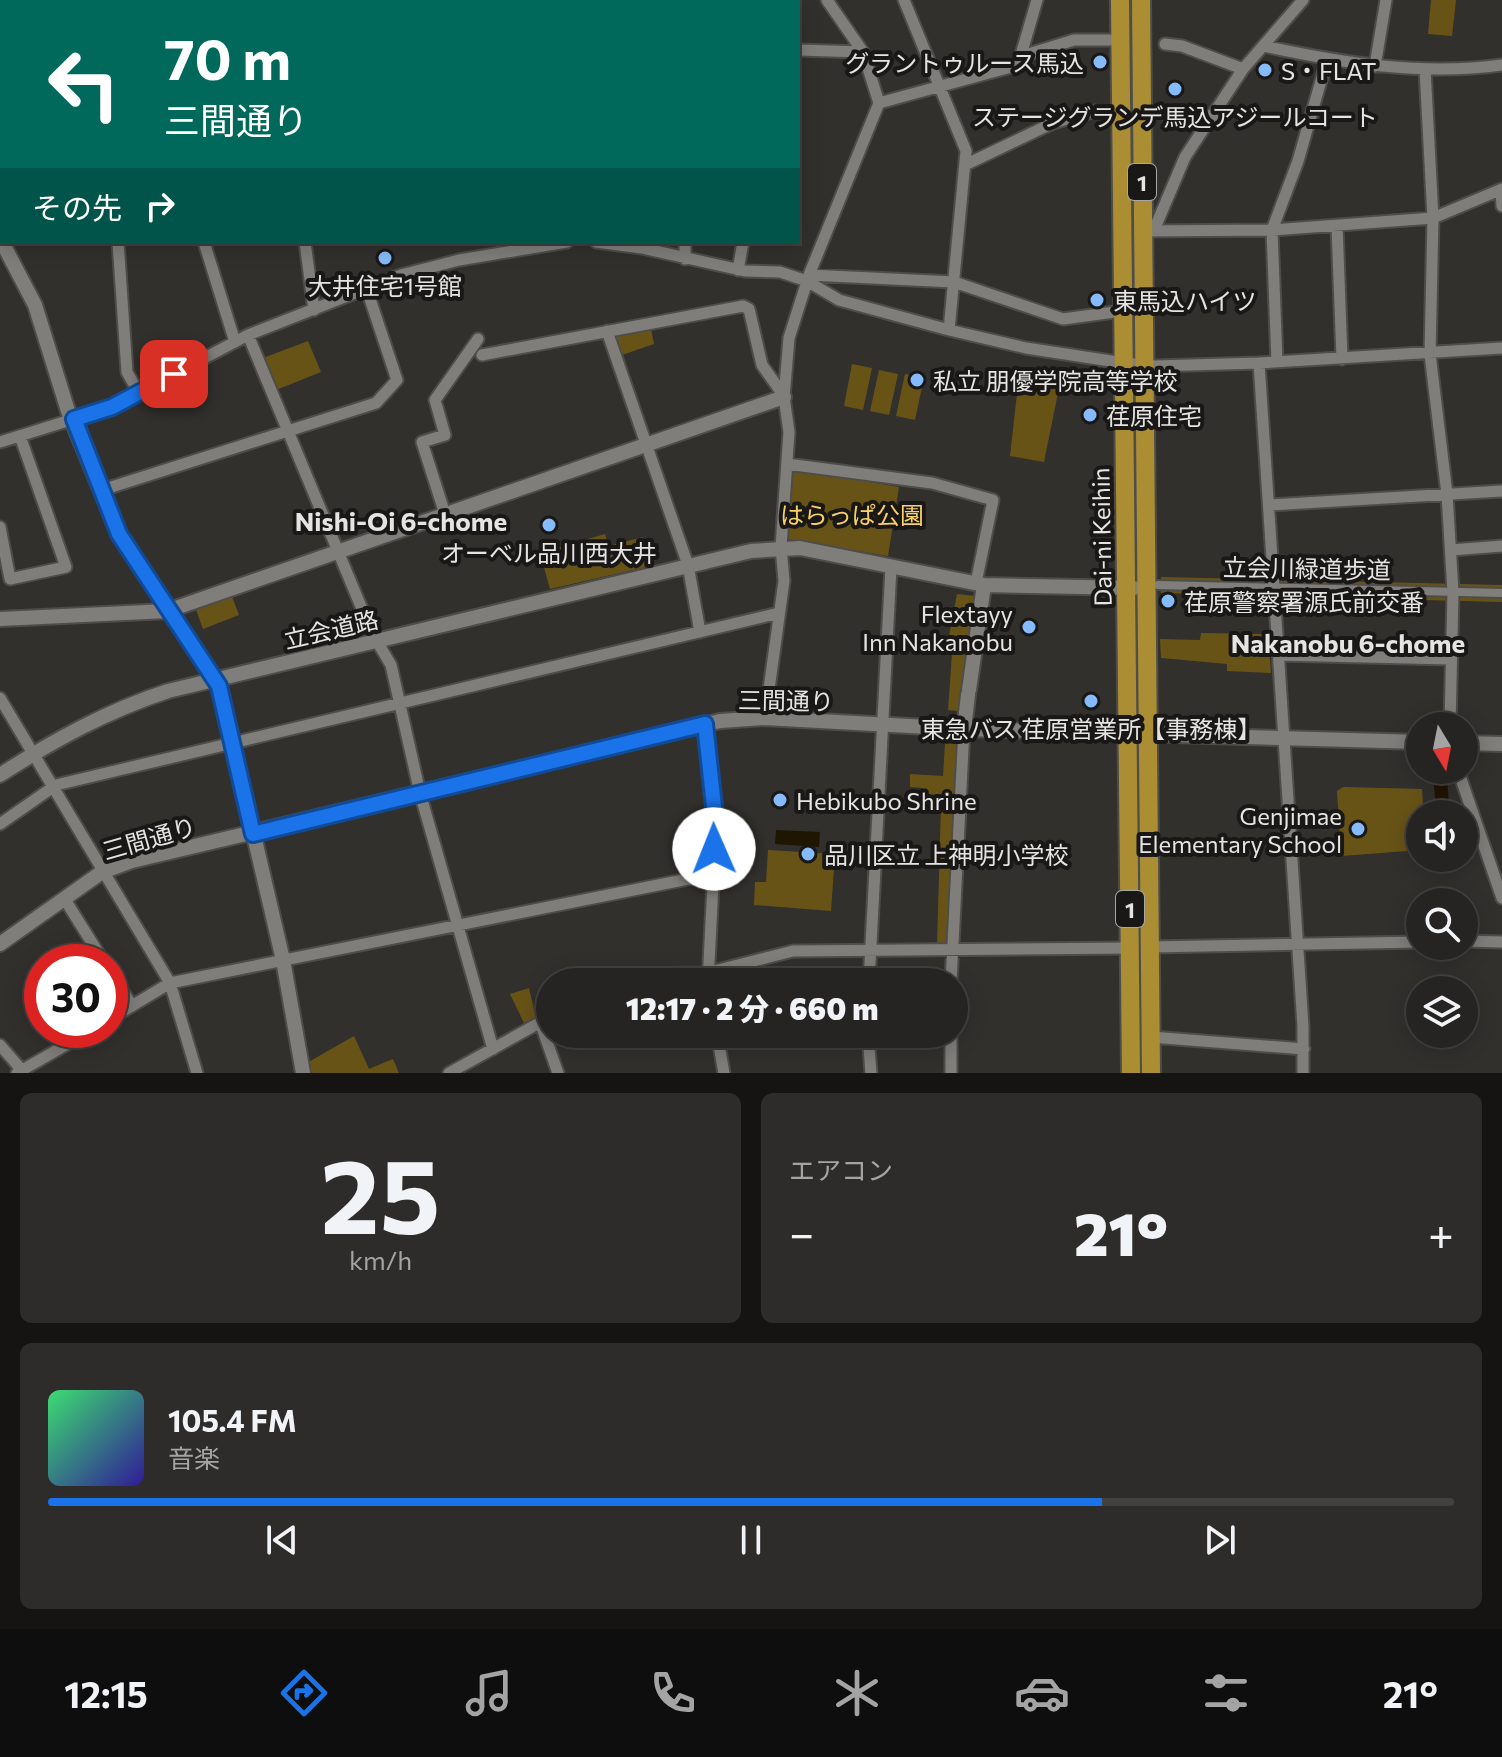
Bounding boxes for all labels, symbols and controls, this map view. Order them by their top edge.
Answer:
text: 70 m [164,23,291,92]
icon: left [32,32,136,136]
place label: グラントゥルース馬込 [845,48,1084,77]
marker: グラントゥルース馬込 [1091,53,1109,71]
place label: S・FLAT [1281,56,1376,85]
marker: S・FLAT [1256,61,1274,79]
marker: ステージグランデ馬込アジールコート [1166,80,1184,98]
text: 三間通り [164,97,308,141]
place label: ステージグランデ馬込アジールコート [972,102,1378,131]
road number: 1 [1128,164,1156,200]
icon: right [138,184,182,228]
text: その先 [32,188,122,225]
marker: 大井住宅1号館 [376,249,394,267]
place label: 大井住宅1号館 [308,271,462,300]
place label: 東馬込ハイツ [1113,286,1257,315]
marker: 東馬込ハイツ [1088,291,1106,309]
pin [140,340,208,408]
icon: arrive [152,352,196,396]
place label: 私立 朋優学院高等学校 [933,366,1178,395]
marker: 私立 朋優学院高等学校 [908,371,926,389]
place label: 荏原住宅 [1106,401,1202,430]
marker: 荏原住宅 [1081,406,1099,424]
street label: Dai-ni Keihin [1085,467,1117,607]
park label: はらっぱ公園 [780,500,924,529]
district label: Nishi-Oi 6-chome [295,505,507,536]
marker: オーベル品川西大井 [540,516,558,534]
place label: オーベル品川西大井 [441,538,657,567]
street label: 立会川緑道歩道 [1223,552,1391,584]
place label: 荏原警察署源氏前交番 [1184,587,1424,616]
marker: 荏原警察署源氏前交番 [1159,592,1177,610]
place label: Flextayy Inn Nakanobu [862,599,1013,656]
street label: 立会道路 [281,604,381,654]
marker: Flextayy Inn Nakanobu [1020,618,1038,636]
district label: Nakanobu 6-chome [1231,627,1465,658]
street label: 三間通り [738,685,834,715]
marker: 東急バス 荏原営業所【事務棟】 [1082,692,1100,710]
north arrow [1406,712,1478,784]
map controls [1406,712,1478,1048]
place label: 東急バス 荏原営業所【事務棟】 [921,714,1261,743]
place label: Hebikubo Shrine [796,786,977,815]
marker: Hebikubo Shrine [771,791,789,809]
button: sound [1406,800,1478,872]
place label: Genjimae Elementary School [1138,801,1342,858]
position arrow [672,807,756,891]
street label: 三間通り [99,811,199,865]
marker: Genjimae Elementary School [1349,820,1367,838]
place label: 品川区立 上神明小学校 [824,840,1069,869]
marker: 品川区立 上神明小学校 [799,845,817,863]
button: search [1406,888,1478,960]
road number: 1 [1116,891,1144,927]
speed limit sign: 30 [24,944,128,1048]
button: layers [1406,976,1478,1048]
text: 12:17 · 2 分 · 660 m [626,989,878,1026]
text: 25 [321,1128,440,1255]
text: エアコン [789,1154,893,1185]
text: 21° [1074,1195,1168,1268]
text: − [789,1205,814,1259]
text: + [1428,1205,1454,1259]
text: km/h [349,1244,412,1275]
text: 105.4 FM [168,1401,297,1438]
text: 音楽 [168,1442,220,1473]
icon: previous [260,1518,304,1562]
icon: pause [729,1518,773,1562]
icon: next [1198,1518,1242,1562]
icon: directions [276,1665,332,1721]
icon: music [461,1665,517,1721]
icon: phone [645,1665,701,1721]
icon: climate [829,1665,885,1721]
icon: car [1014,1665,1070,1721]
icon: filters [1198,1665,1254,1721]
text: 12:15 [64,1671,148,1715]
text: 21° [1383,1671,1438,1715]

